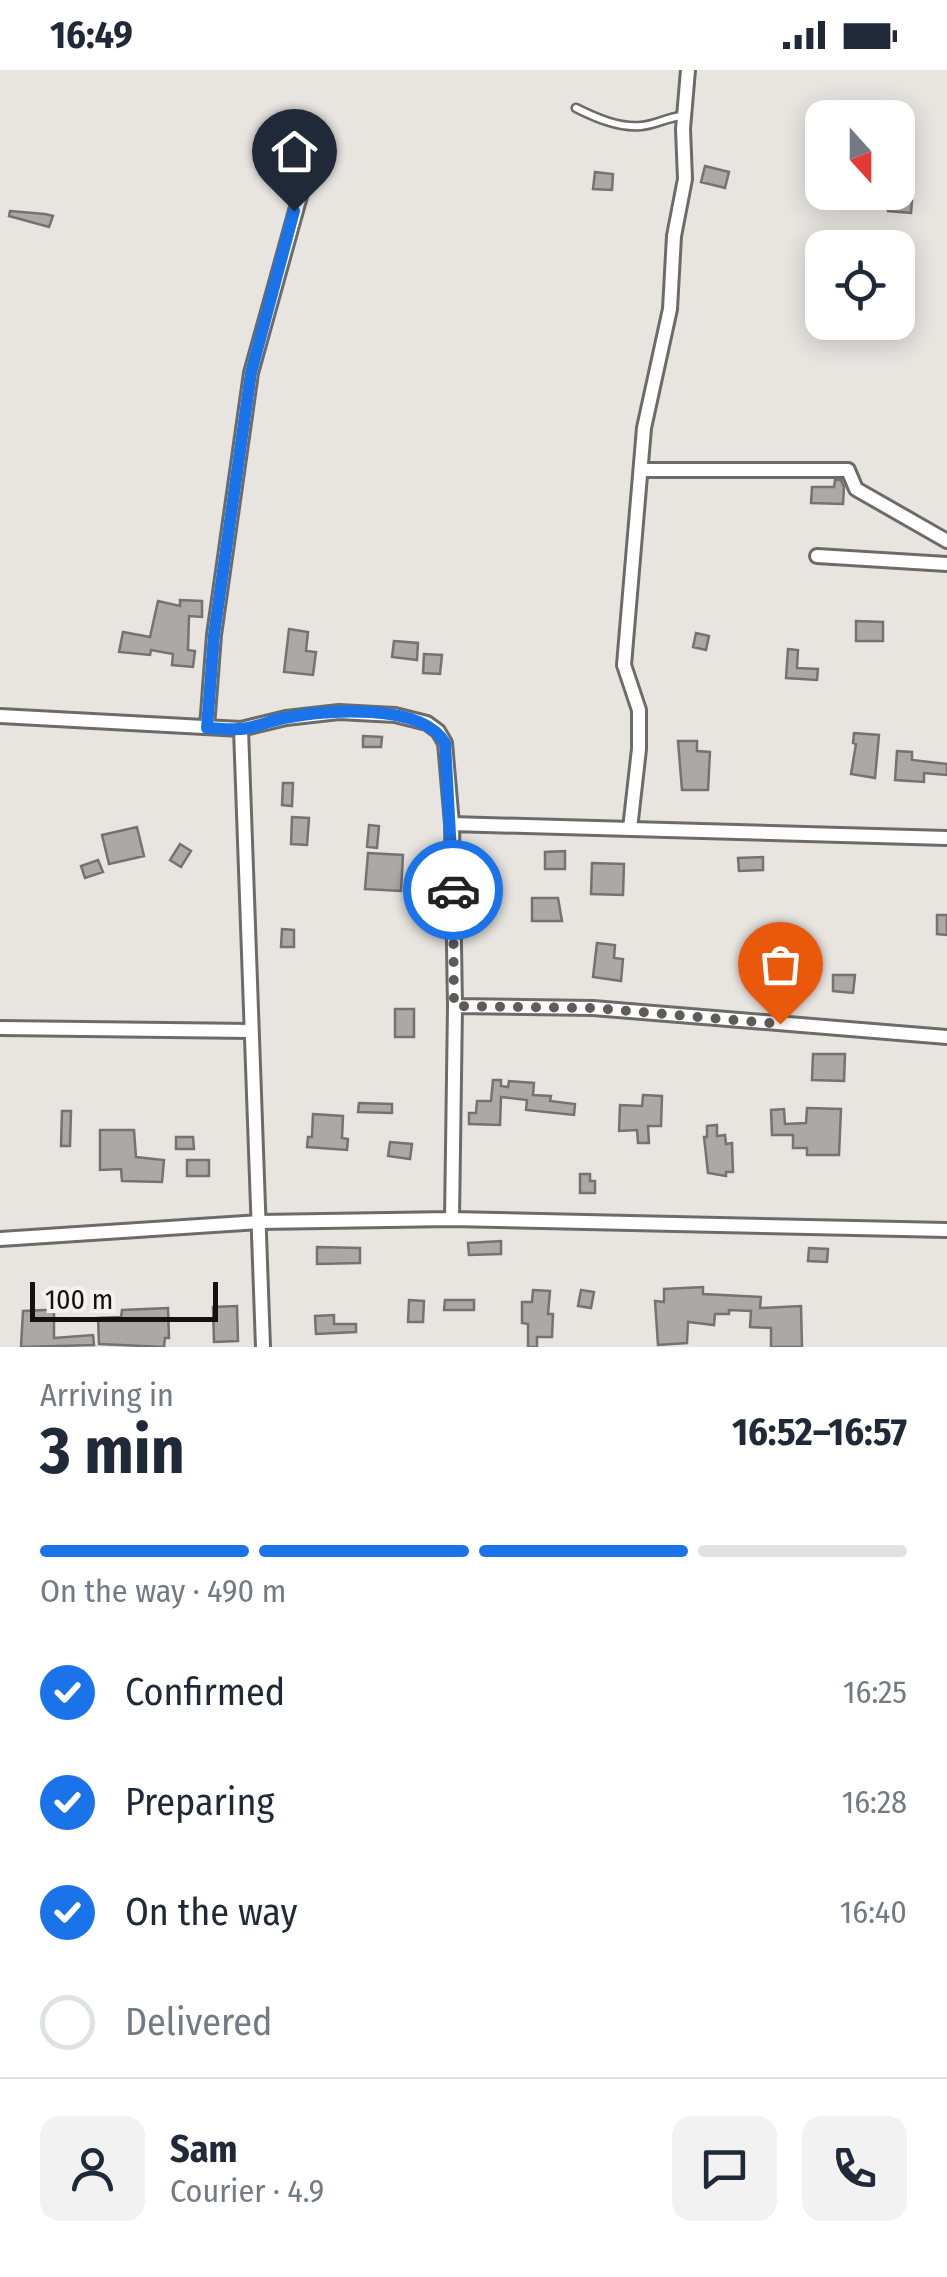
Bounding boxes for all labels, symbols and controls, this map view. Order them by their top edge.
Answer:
text: 16:49 [50,12,133,58]
north arrow [805,100,915,210]
map controls [805,100,915,340]
pin [252,109,337,212]
icon: home [267,124,322,179]
button: locate [805,230,915,340]
courier [403,840,503,940]
icon: car [426,863,481,918]
pin [738,922,823,1025]
icon: bag [753,937,808,992]
scale bar [30,1277,218,1322]
text: 100 m [45,1283,113,1316]
text: Arriving in [40,1376,174,1414]
text: 16:52–16:57 [732,1409,907,1455]
text: 3 min [40,1412,185,1490]
text: On the way · 490 m [40,1572,286,1610]
icon: check [40,1665,95,1720]
text: Confirmed [125,1669,285,1715]
text: 16:25 [843,1673,907,1711]
icon: check [40,1775,95,1830]
text: Preparing [125,1779,274,1825]
text: 16:28 [842,1783,907,1821]
icon: check [40,1885,95,1940]
text: On the way [125,1889,297,1935]
text: 16:40 [840,1893,907,1931]
text: Delivered [125,1999,272,2045]
button: person [40,2116,145,2221]
button: chat [672,2116,777,2221]
button: phone [802,2116,907,2221]
text: Sam [170,2126,238,2172]
text: Courier · 4.9 [170,2172,324,2210]

